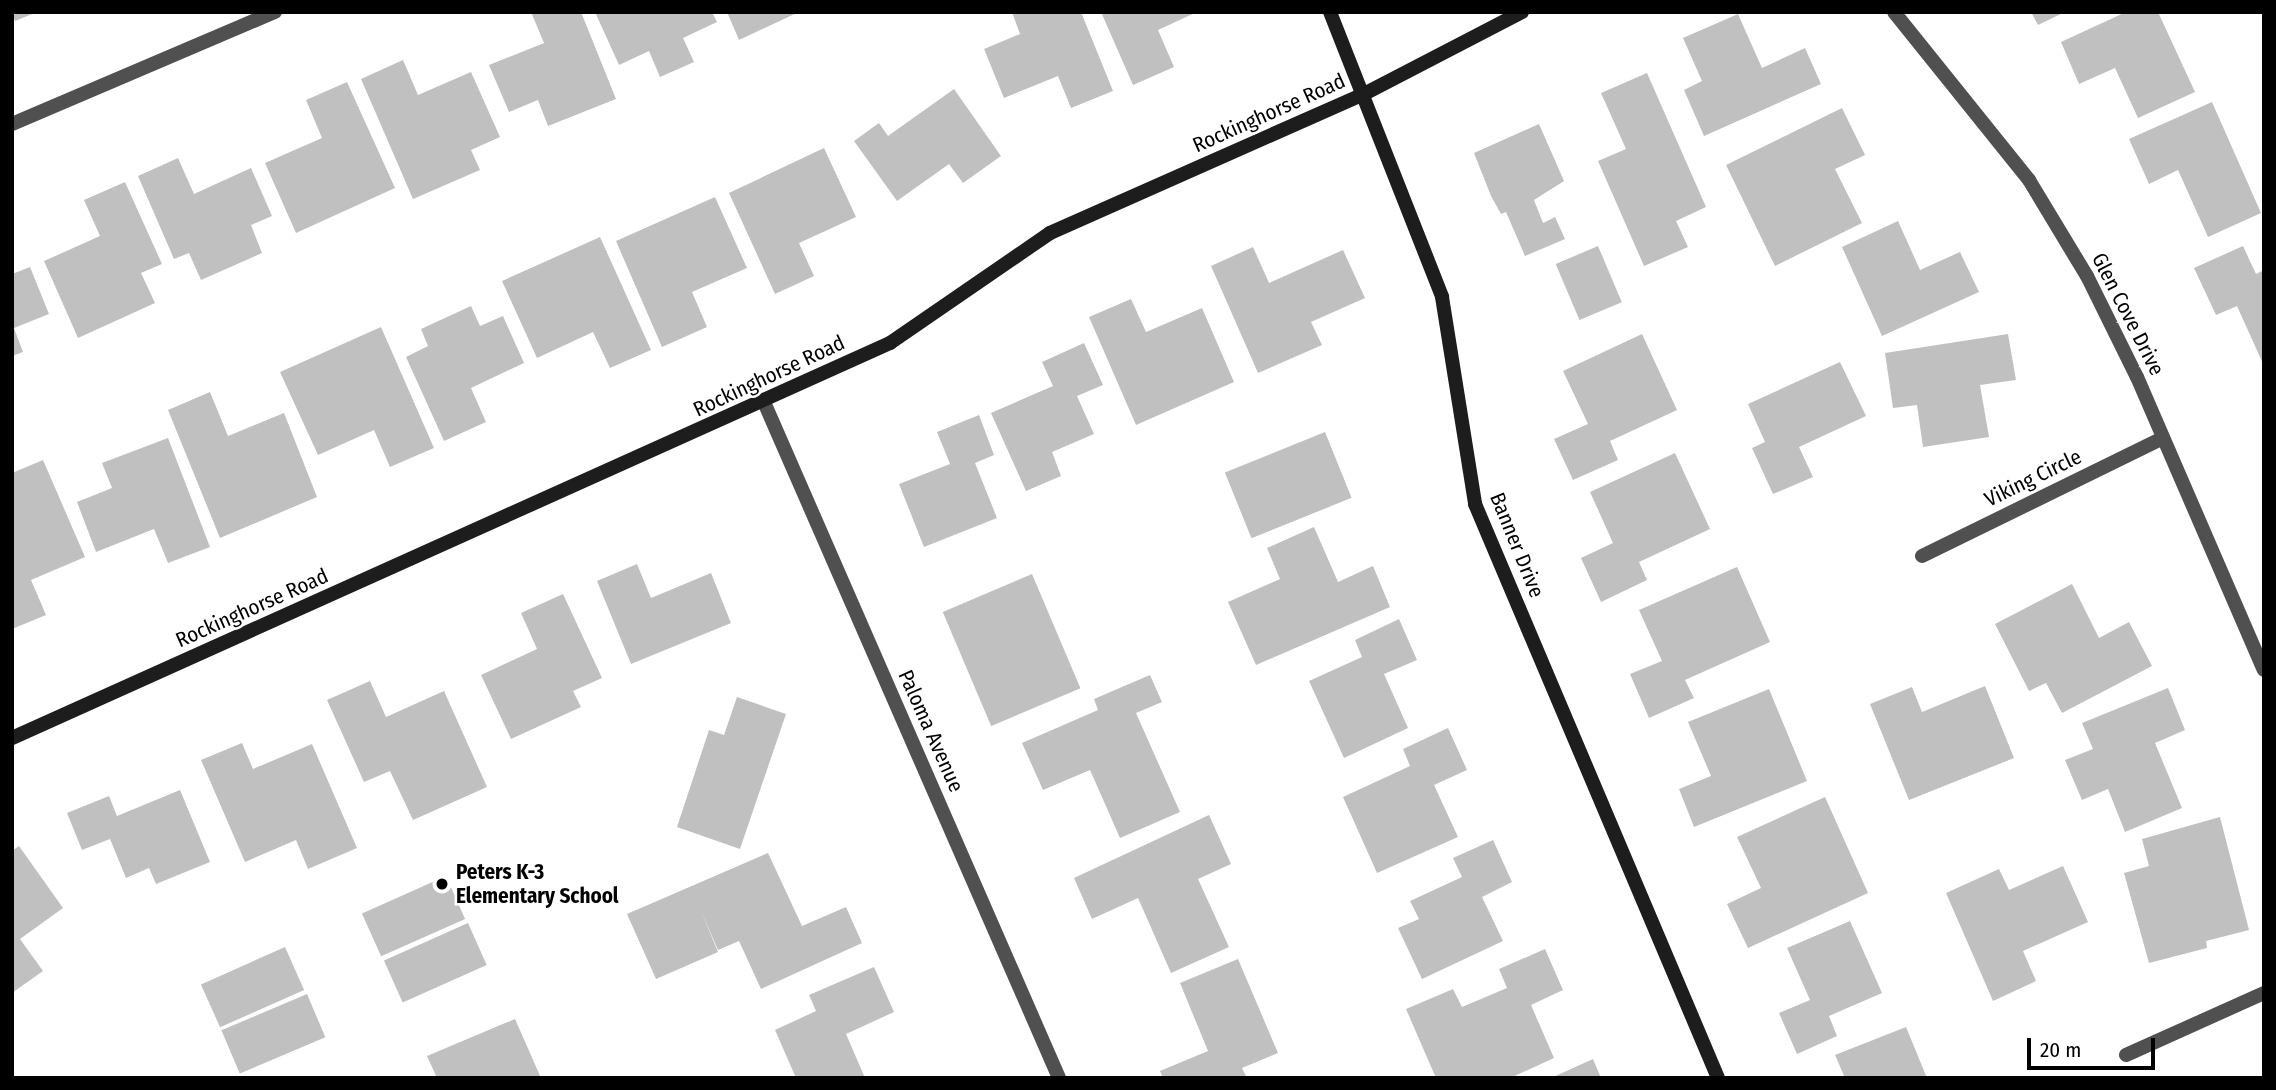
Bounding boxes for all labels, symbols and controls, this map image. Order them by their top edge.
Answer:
street label: Rockinghorse Road [1189,68,1349,158]
street label: Glen Cove Drive [2086,249,2170,379]
street label: Rockinghorse Road [689,330,849,422]
street label: Viking Circle [1981,444,2085,512]
street label: Banner Drive [1485,489,1549,601]
street label: Rockinghorse Road [172,563,332,653]
street label: Paloma Avenue [893,666,969,796]
place label: Peters K-3 Elementary School [456,859,619,909]
marker: Peters K-3 Elementary School [434,876,450,892]
scale bar [2031,1024,2159,1068]
text: 20 m [2040,1037,2081,1063]

